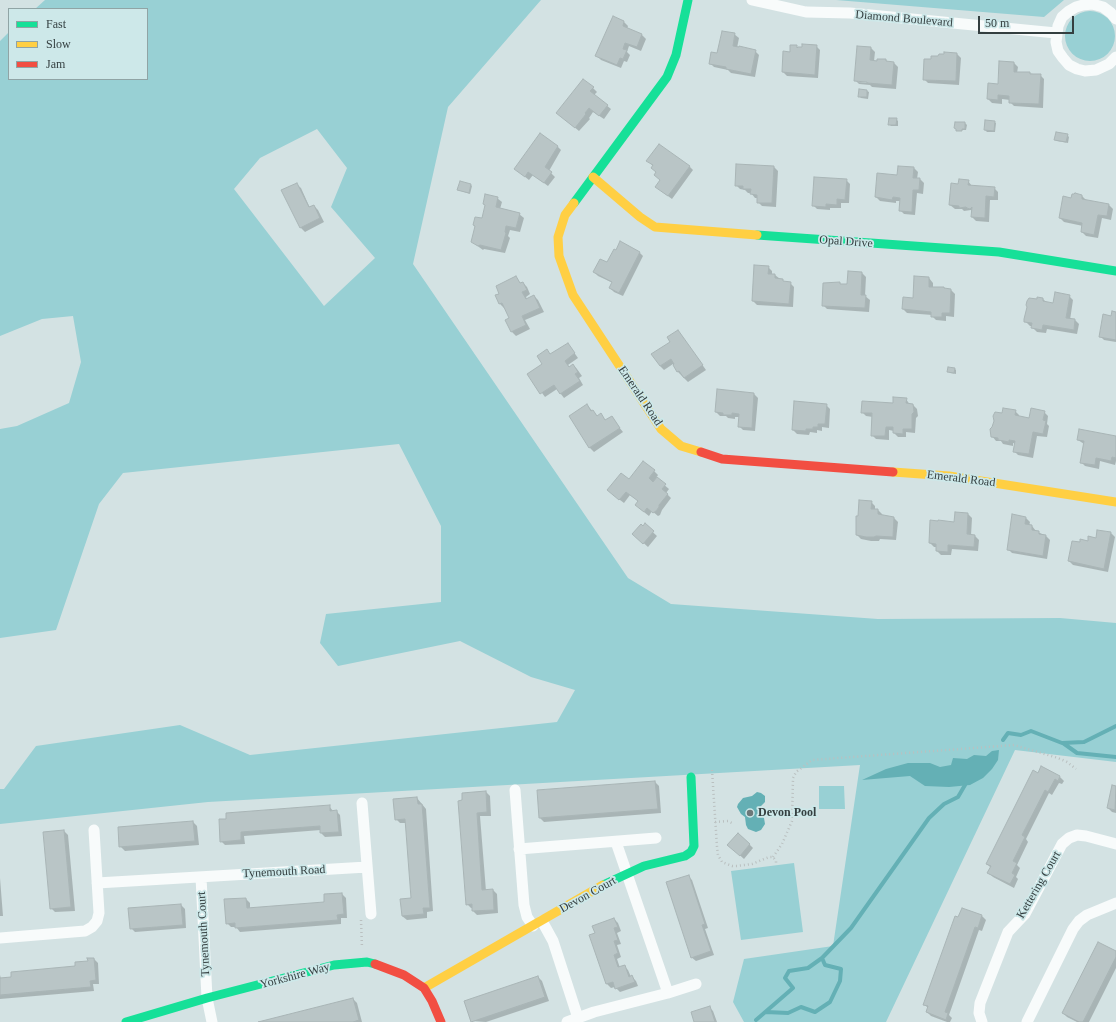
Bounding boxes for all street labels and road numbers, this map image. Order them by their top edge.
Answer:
street label: Diamond Boulevard [855,8,953,30]
street label: Opal Drive [819,233,873,251]
street label: Emerald Road [615,363,665,429]
street label: Emerald Road [926,468,996,490]
street label: Kettering Court [1014,849,1064,921]
street label: Tynemouth Road [242,863,326,881]
street label: Devon Court [557,874,619,916]
street label: Tynemouth Court [195,891,213,977]
street label: Yorkshire Way [259,960,331,992]

